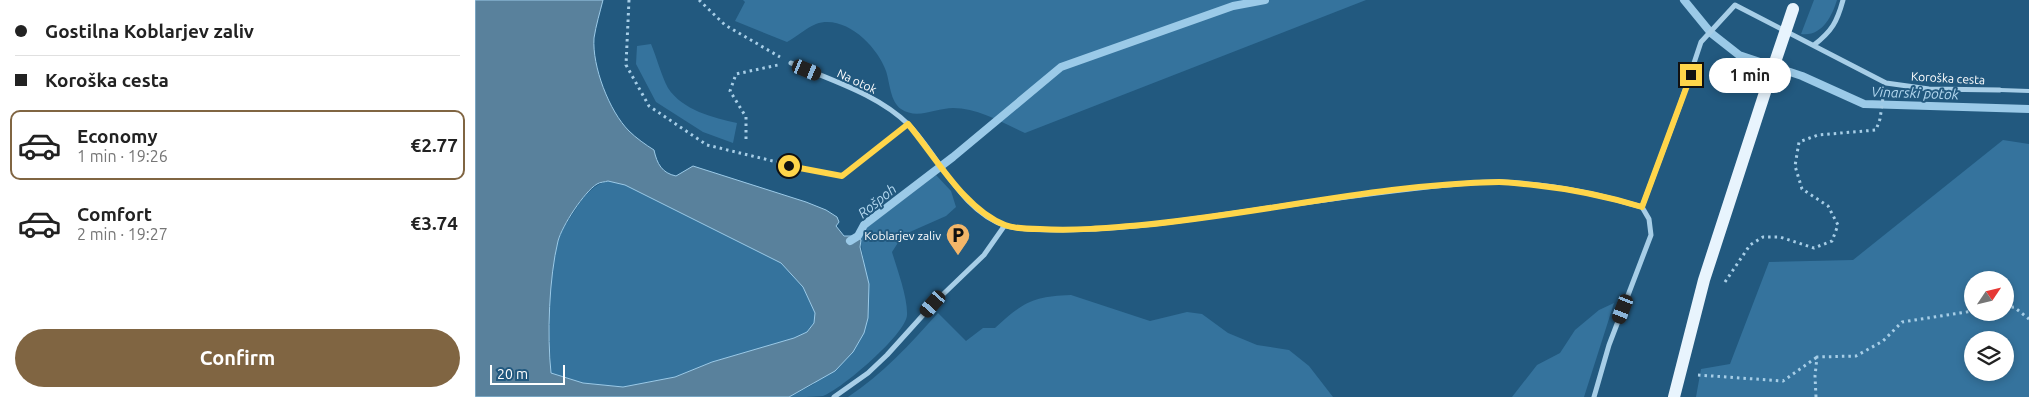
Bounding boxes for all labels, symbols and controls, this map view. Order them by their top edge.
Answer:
text: Gostilna Koblarjev zaliv [45,20,254,42]
car [790,57,823,83]
callout: 1 min [1709,58,1791,92]
route end [1680,64,1702,86]
street label: Na otok [835,66,879,96]
text: 1 min [1730,66,1770,84]
text: Koroška cesta [45,69,169,91]
street label: Koroška cesta [1911,70,1985,86]
water label: Vinarski potok [1871,83,1960,103]
icon: car [17,123,62,168]
text: Economy [77,125,158,147]
text: €2.77 [410,134,458,156]
text: 1 min · 19:26 [77,147,168,165]
route start [778,155,800,177]
water label: Rošpoh [855,181,899,221]
icon: car [17,201,62,246]
text: Comfort [77,203,152,225]
text: €3.74 [410,212,458,234]
parking icon: Koblarjev zaliv [945,222,971,256]
text: 2 min · 19:27 [77,225,168,243]
place label: Koblarjev zaliv [864,229,941,242]
north arrow [1964,271,2014,321]
map controls [1964,271,2014,381]
car [917,288,948,320]
car [1610,292,1635,326]
button: Confirm [15,329,460,387]
button: layers [1964,331,2014,381]
scale bar [490,362,565,385]
text: 20 m [497,366,528,382]

